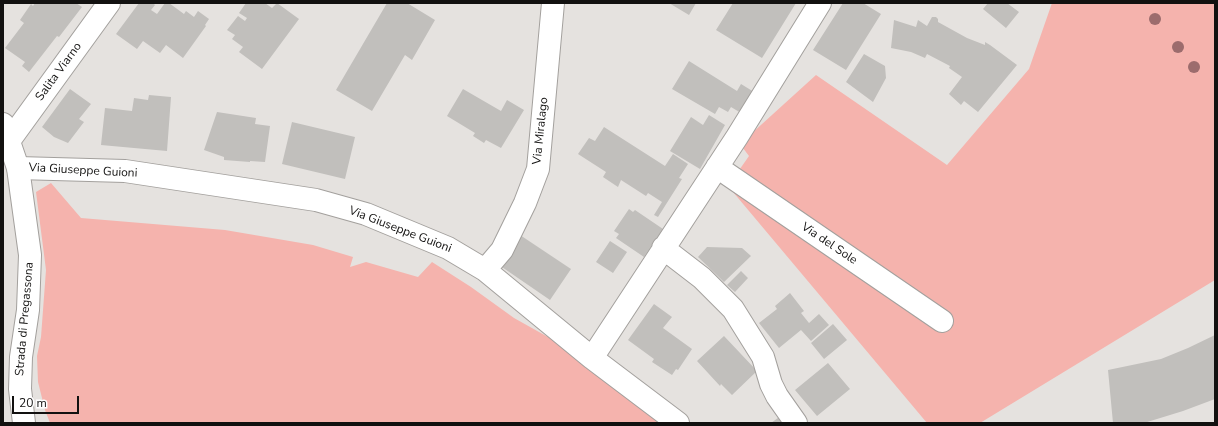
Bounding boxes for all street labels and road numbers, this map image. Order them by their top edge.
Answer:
street label: Salita Viarno [33,40,85,104]
street label: Via Miralago [530,97,552,165]
street label: Via Giuseppe Guioni [28,161,138,181]
street label: Via Giuseppe Guioni [347,204,453,256]
street label: Via del Sole [798,220,860,268]
street label: Strada di Pregassona [13,261,37,377]

